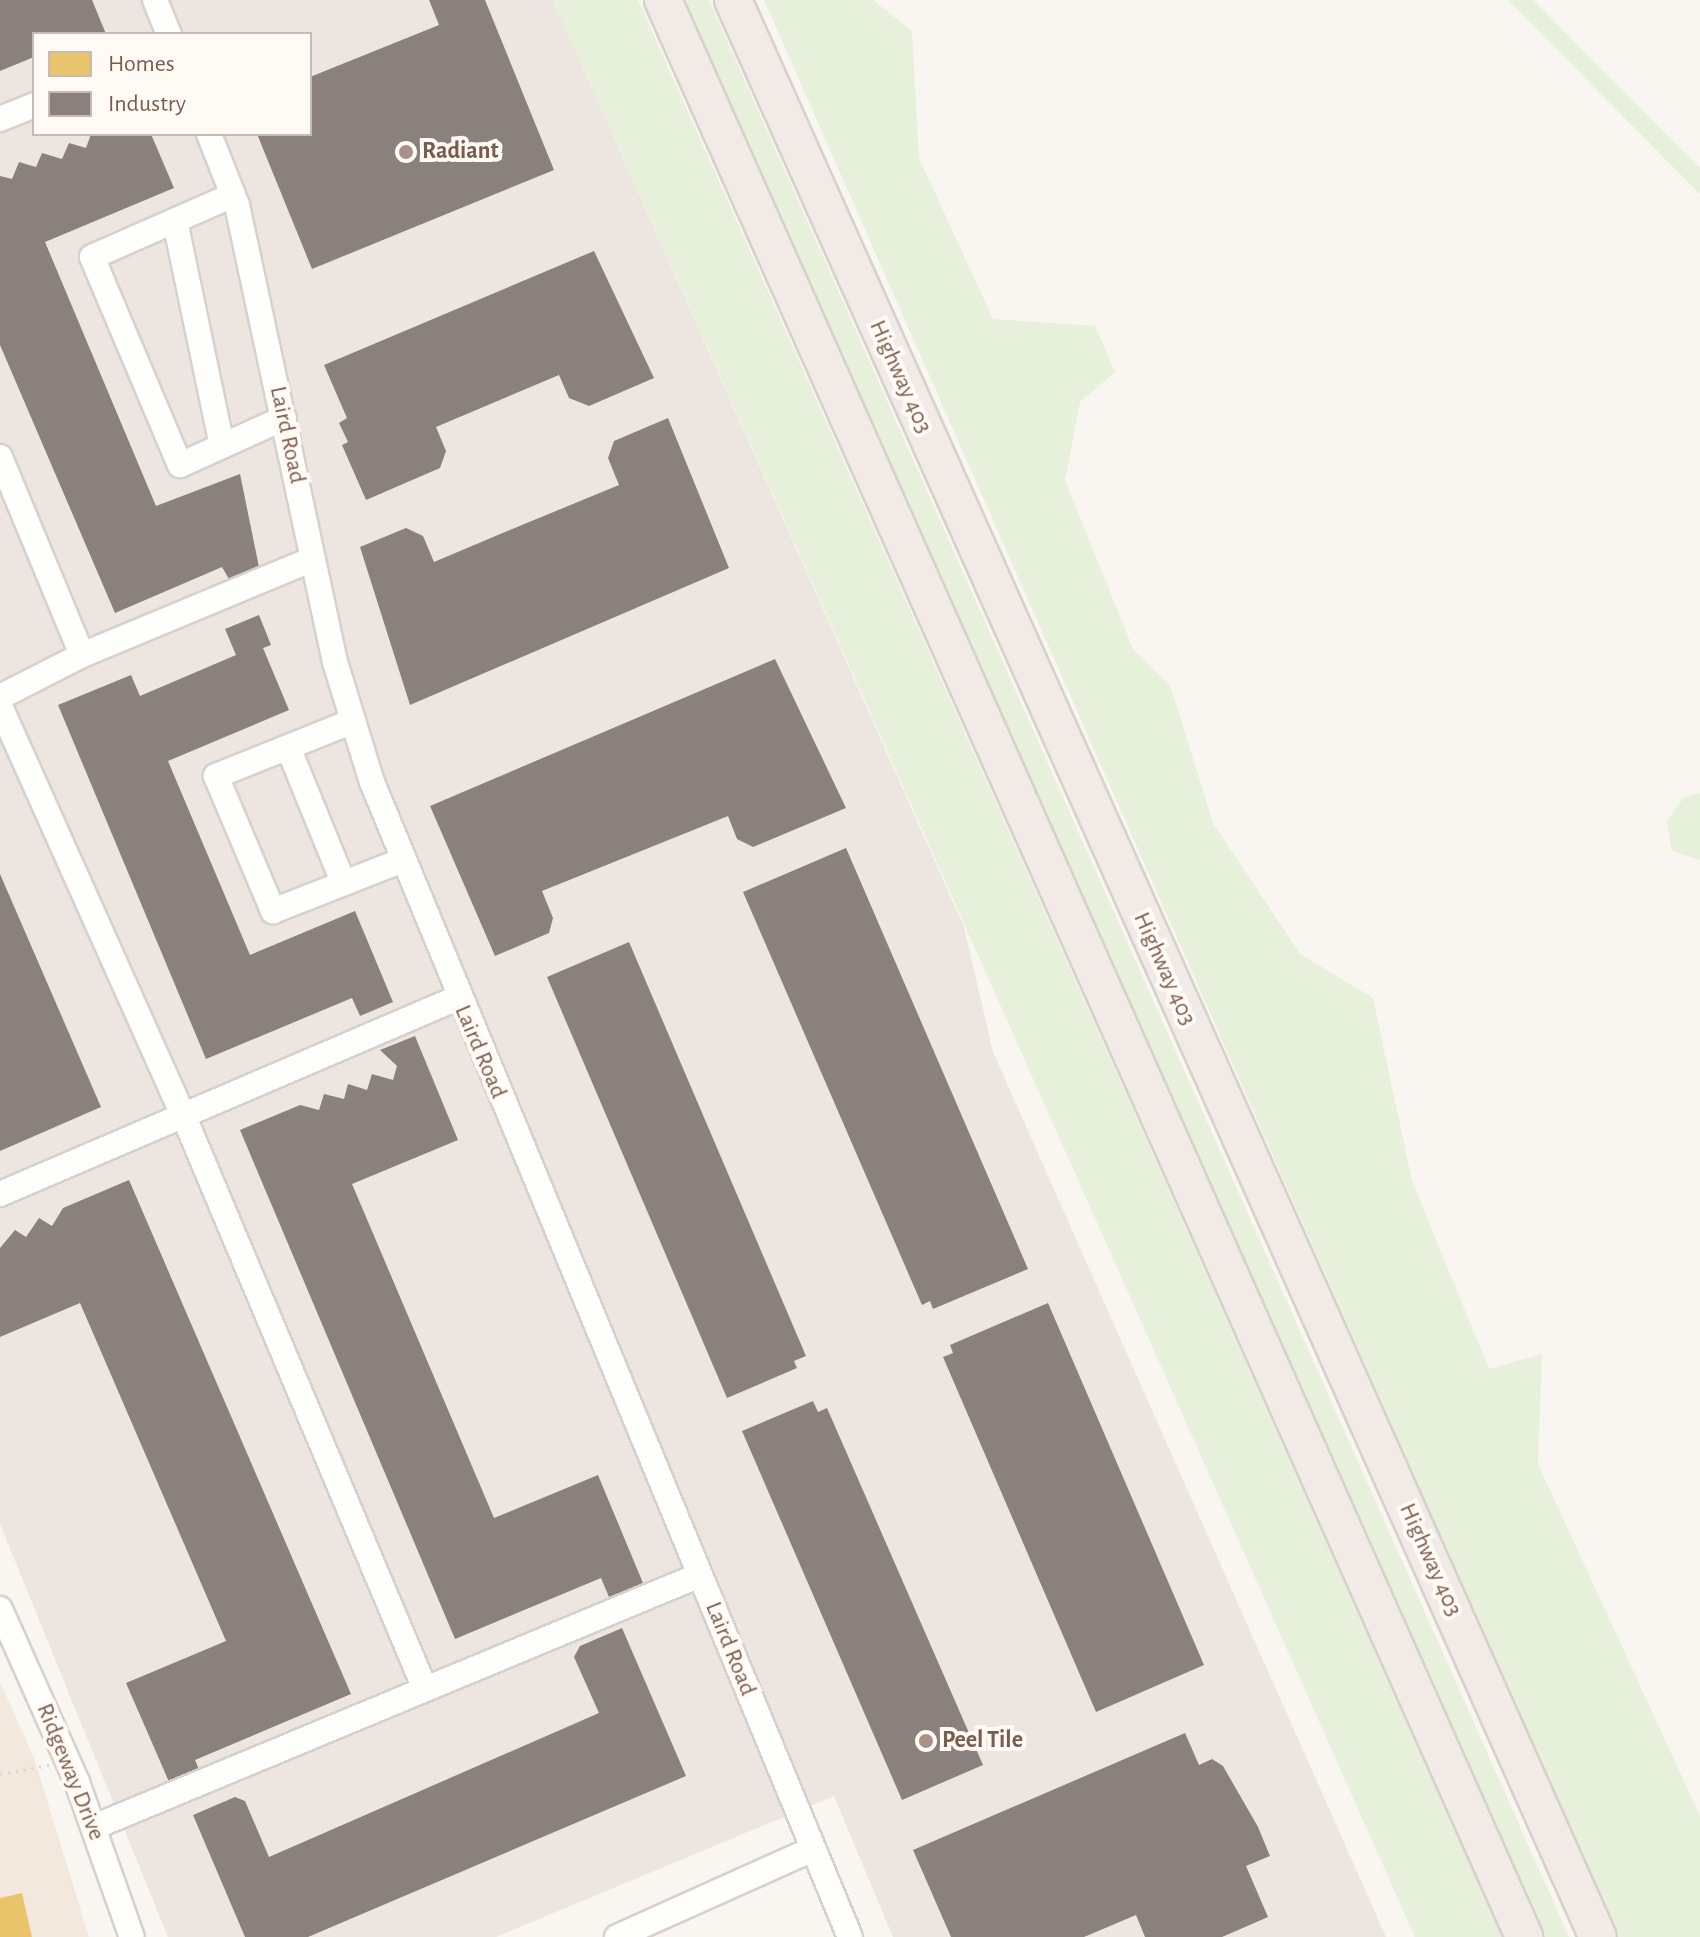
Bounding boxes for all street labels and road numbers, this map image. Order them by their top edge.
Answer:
street label: Highway 403 [862,316,938,438]
street label: Laird Road [263,384,311,486]
street label: Highway 403 [1126,908,1202,1030]
street label: Laird Road [447,1001,513,1103]
street label: Highway 403 [1392,1499,1468,1621]
street label: Laird Road [698,1598,762,1700]
street label: Ridgeway Drive [29,1699,111,1845]

